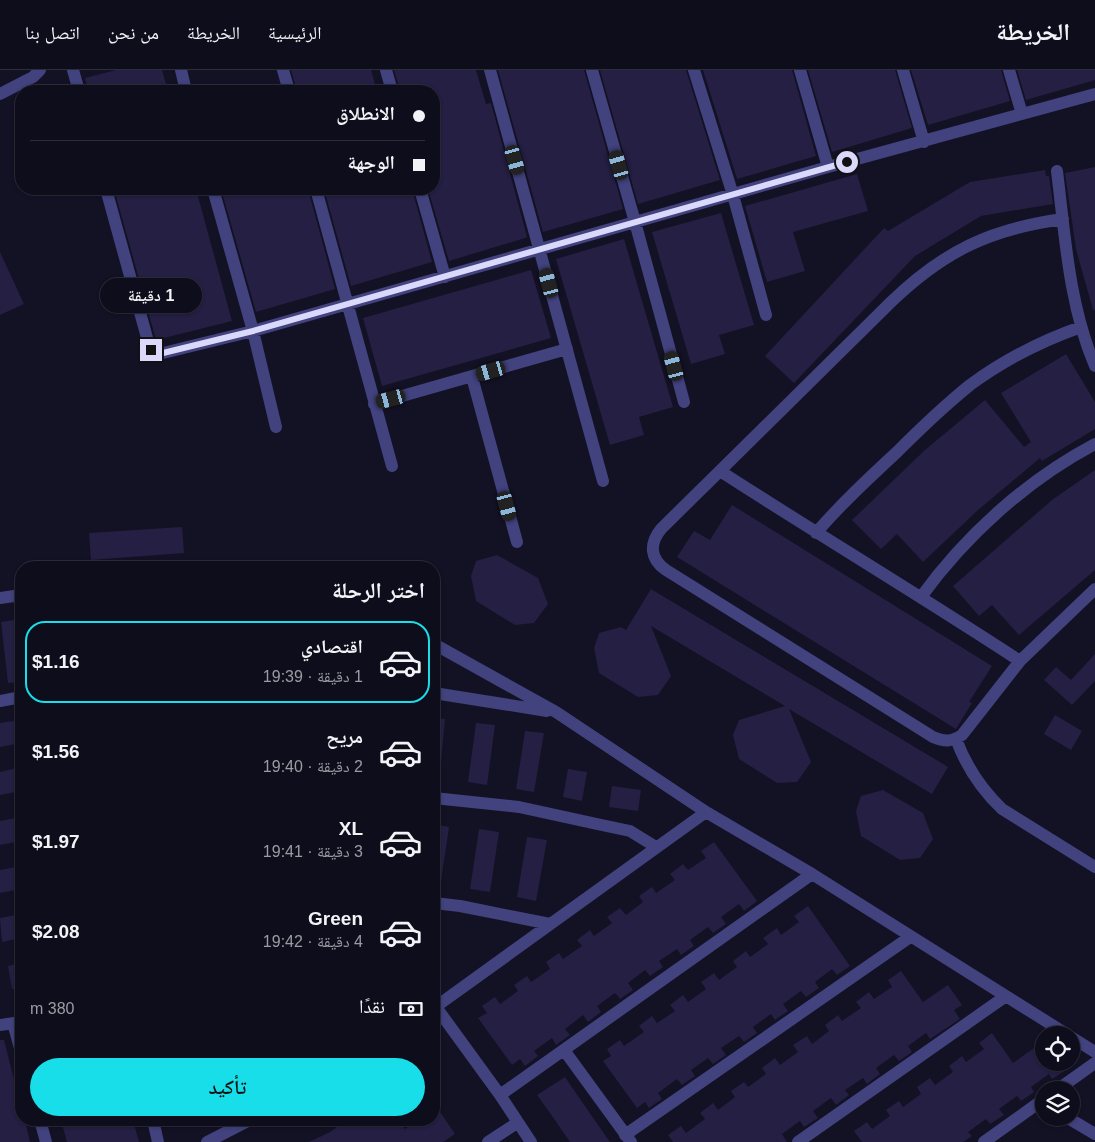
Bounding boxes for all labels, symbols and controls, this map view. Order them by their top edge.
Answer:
text: الخريطة [996,18,1070,45]
text: اتصل بنا [25,23,80,43]
text: من نحن [108,23,159,43]
text: الخريطة [187,23,240,43]
text: الرئيسية [268,23,321,43]
text: الانطلاق [336,103,395,124]
car [503,144,526,176]
car [607,149,630,181]
route start [836,151,858,173]
text: الوجهة [347,152,395,173]
car [537,267,560,299]
callout: 1 دقيقة [100,278,202,312]
text: 1 دقيقة [128,287,174,304]
route end [140,339,162,361]
car [662,350,685,382]
car [474,360,507,382]
car [374,388,407,410]
car [495,490,518,522]
text: اختر الرحلة [332,578,425,603]
text: اقتصادي [301,636,363,657]
icon: car [378,640,423,685]
text: $1.16 [32,651,80,672]
text: 1 دقيقة · 19:39 [263,668,363,685]
text: مريح [326,726,363,747]
icon: car [378,730,423,775]
text: $1.56 [32,741,80,762]
text: 2 دقيقة · 19:40 [263,758,363,775]
text: XL [339,818,363,839]
icon: car [378,820,423,865]
text: $1.97 [32,831,80,852]
text: 3 دقيقة · 19:41 [263,843,363,860]
text: Green [308,908,363,929]
icon: car [378,910,423,955]
text: $2.08 [32,921,80,942]
text: 4 دقيقة · 19:42 [263,933,363,950]
icon: cash [397,995,425,1023]
text: نقدًا [359,996,385,1017]
text: 380 m [30,1000,74,1017]
map controls [1035,1026,1080,1126]
button: locate [1035,1026,1080,1071]
button: تأكيد [30,1058,425,1116]
button: layers [1035,1081,1080,1126]

